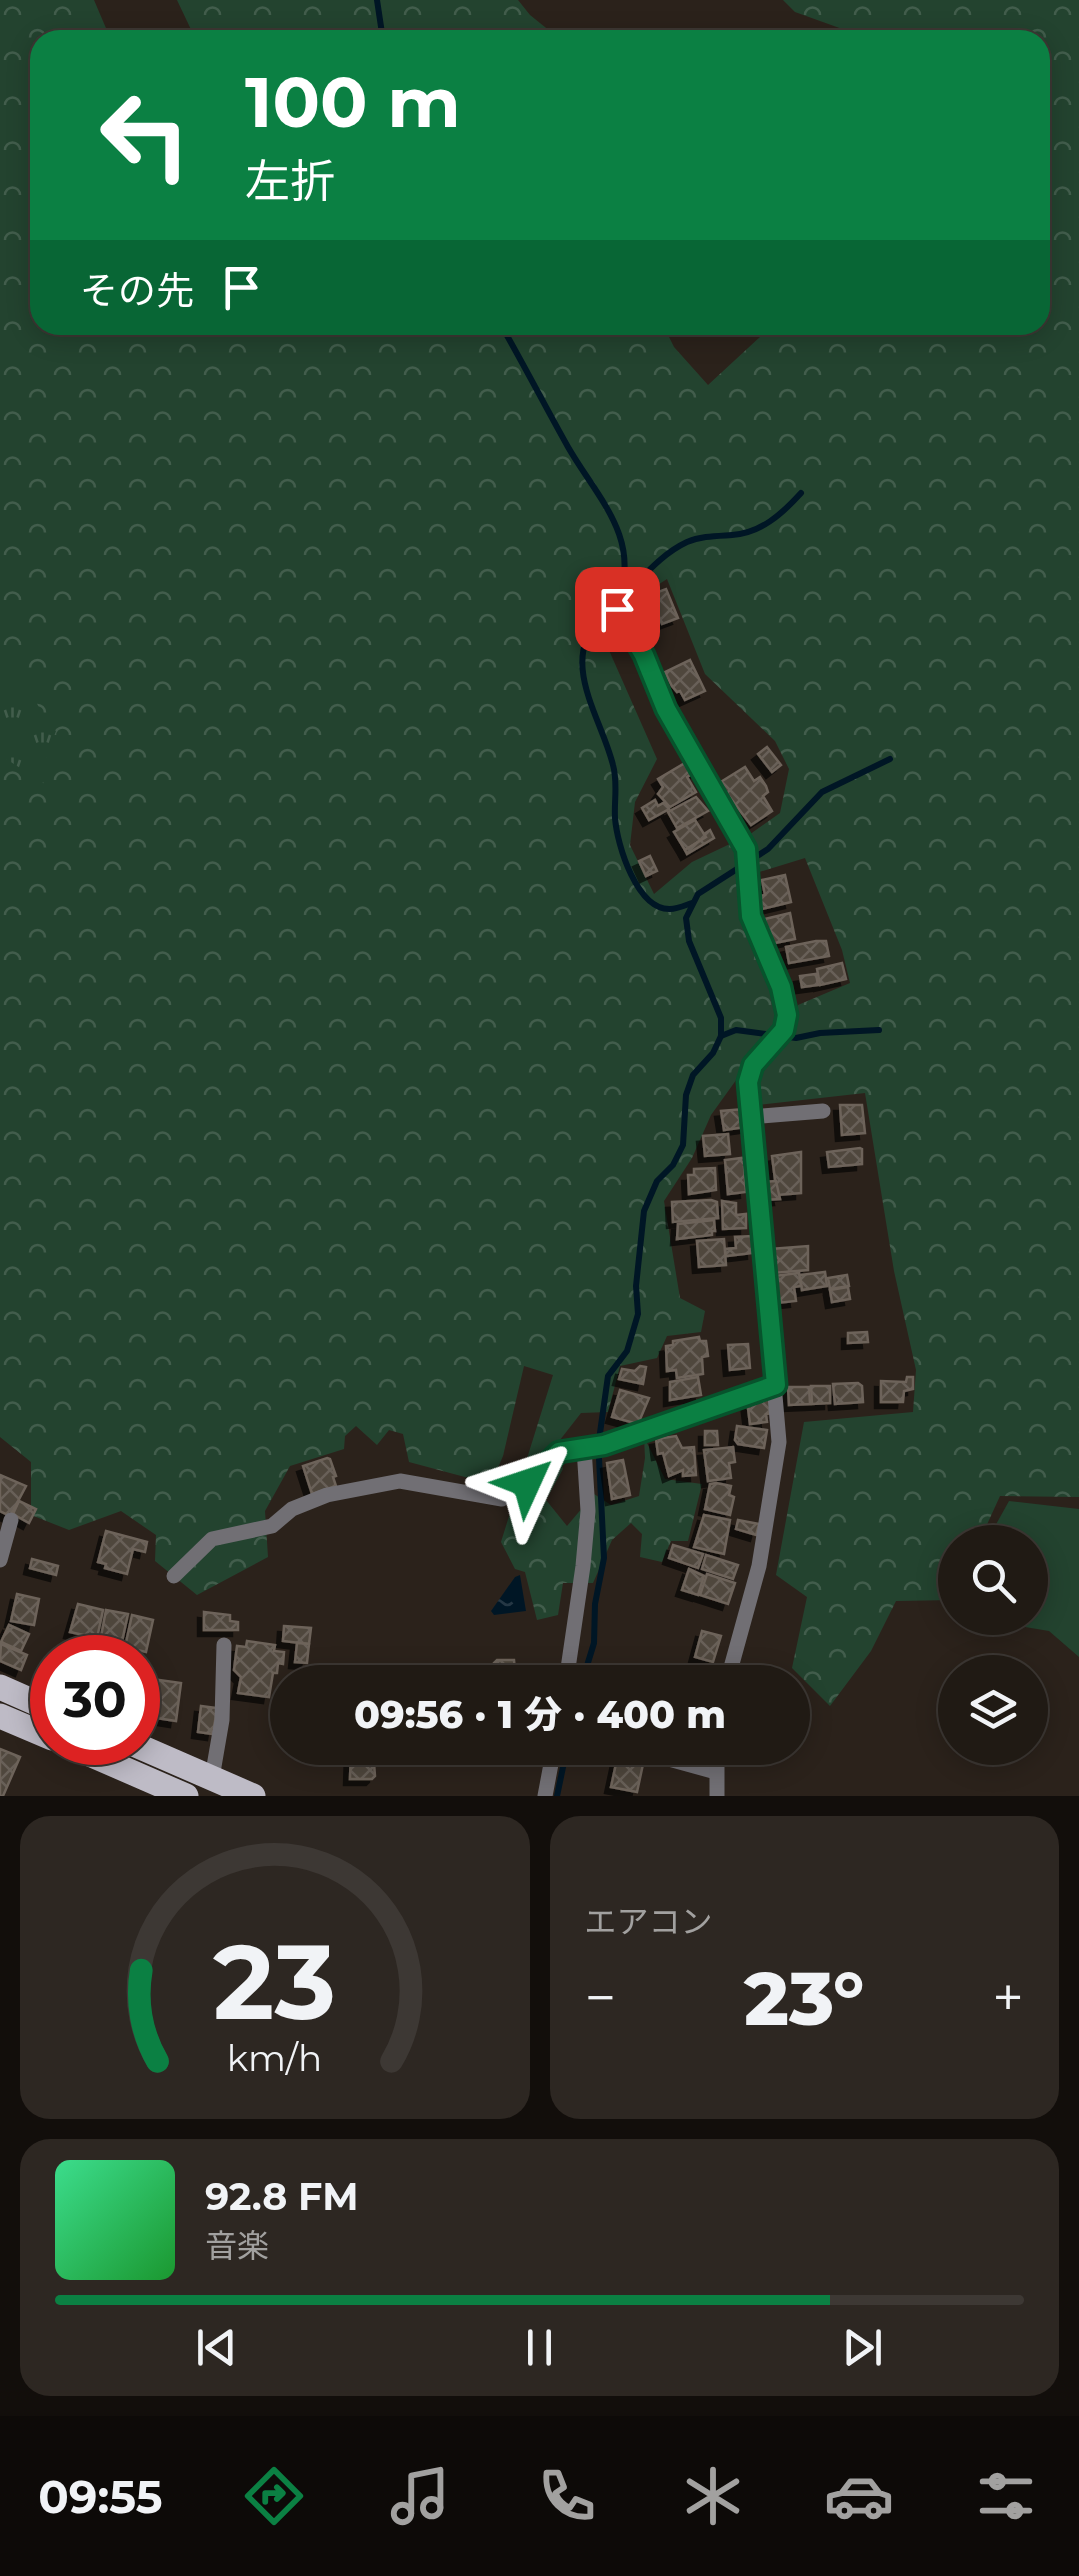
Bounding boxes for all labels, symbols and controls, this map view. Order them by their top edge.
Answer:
text: 100 m [245,59,461,145]
icon: left [80,70,210,200]
text: 左折 [245,153,335,208]
icon: arrive [214,260,269,315]
text: その先 [80,267,194,314]
pin [575,567,660,652]
icon: arrive [590,582,645,637]
position arrow [475,1431,579,1535]
map controls [938,1525,1048,1765]
button: search [938,1525,1048,1635]
speed limit sign: 30 [30,1635,160,1765]
button: layers [938,1655,1048,1765]
text: 09:56 · 1 分 · 400 m [354,1691,726,1738]
text: エアコン [585,1902,713,1941]
text: 23 [213,1918,336,2045]
text: 23° [744,1952,864,2044]
text: − [585,1964,616,2031]
text: + [992,1964,1024,2031]
text: km/h [227,2036,322,2080]
text: 92.8 FM [205,2173,359,2220]
text: 音楽 [205,2226,269,2265]
icon: previous [189,2320,244,2375]
icon: pause [512,2320,567,2375]
icon: next [835,2320,890,2375]
icon: directions [239,2461,309,2531]
icon: music [385,2461,455,2531]
icon: phone [532,2461,602,2531]
icon: climate [678,2461,748,2531]
icon: car [824,2461,894,2531]
icon: filters [971,2461,1041,2531]
text: 09:55 [38,2469,163,2524]

